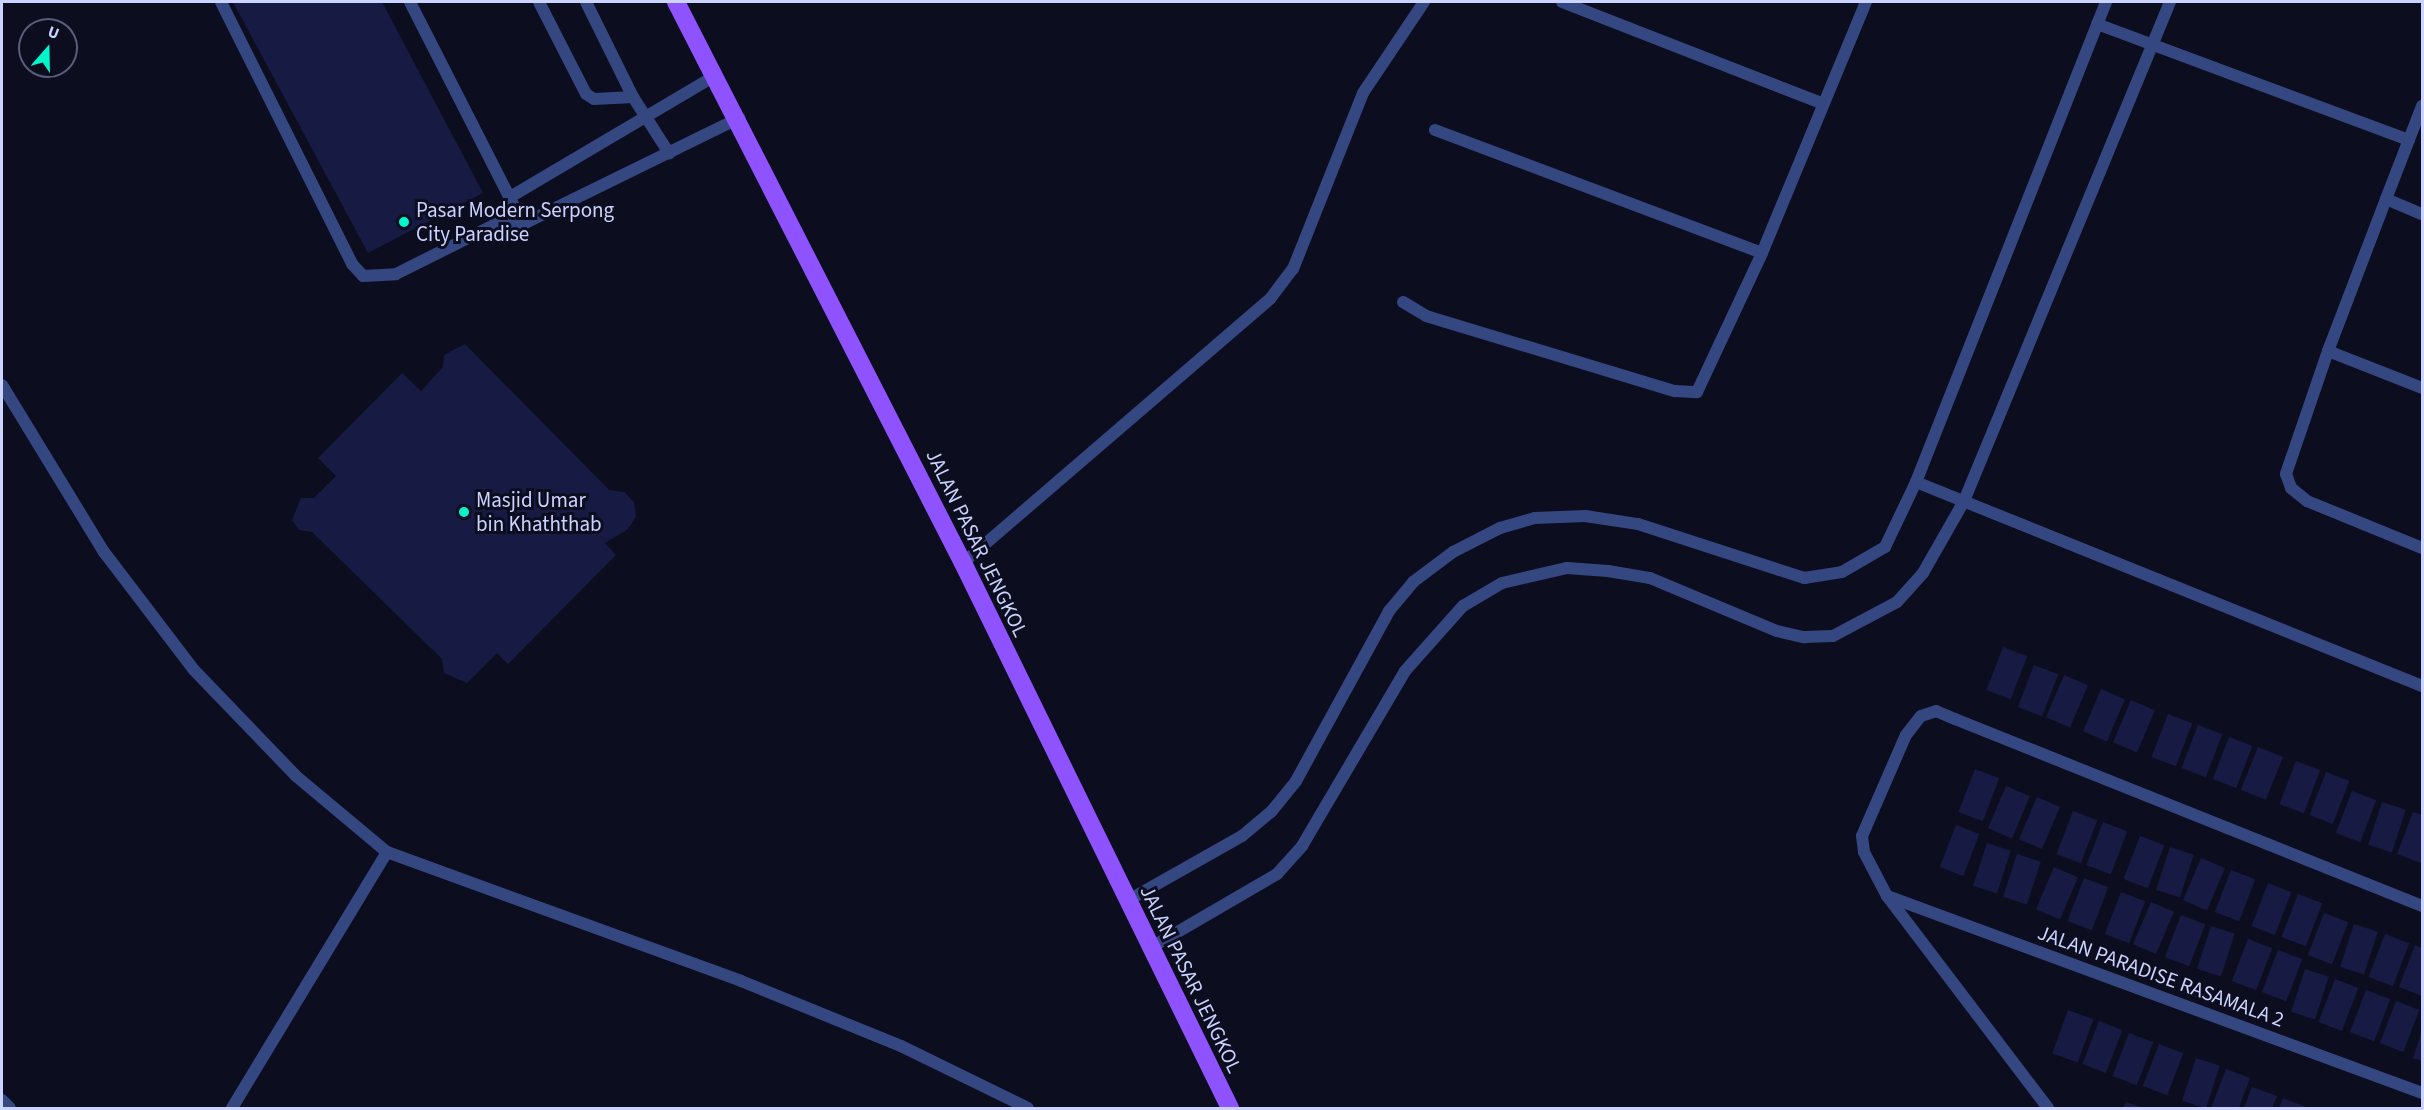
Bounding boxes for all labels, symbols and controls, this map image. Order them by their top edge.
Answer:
north arrow [18,18,78,78]
text: U [45,21,62,45]
place label: Pasar Modern Serpong City Paradise [416,197,614,247]
marker: Pasar Modern Serpong City Paradise [397,215,411,229]
street label: JALAN PASAR JENGKOL [921,445,1033,641]
place label: Masjid Umar bin Khaththab [476,487,602,537]
marker: Masjid Umar bin Khaththab [457,505,471,519]
street label: JALAN PASAR JENGKOL [1135,881,1247,1077]
street label: JALAN PARADISE RASAMALA 2 [2034,920,2288,1032]

